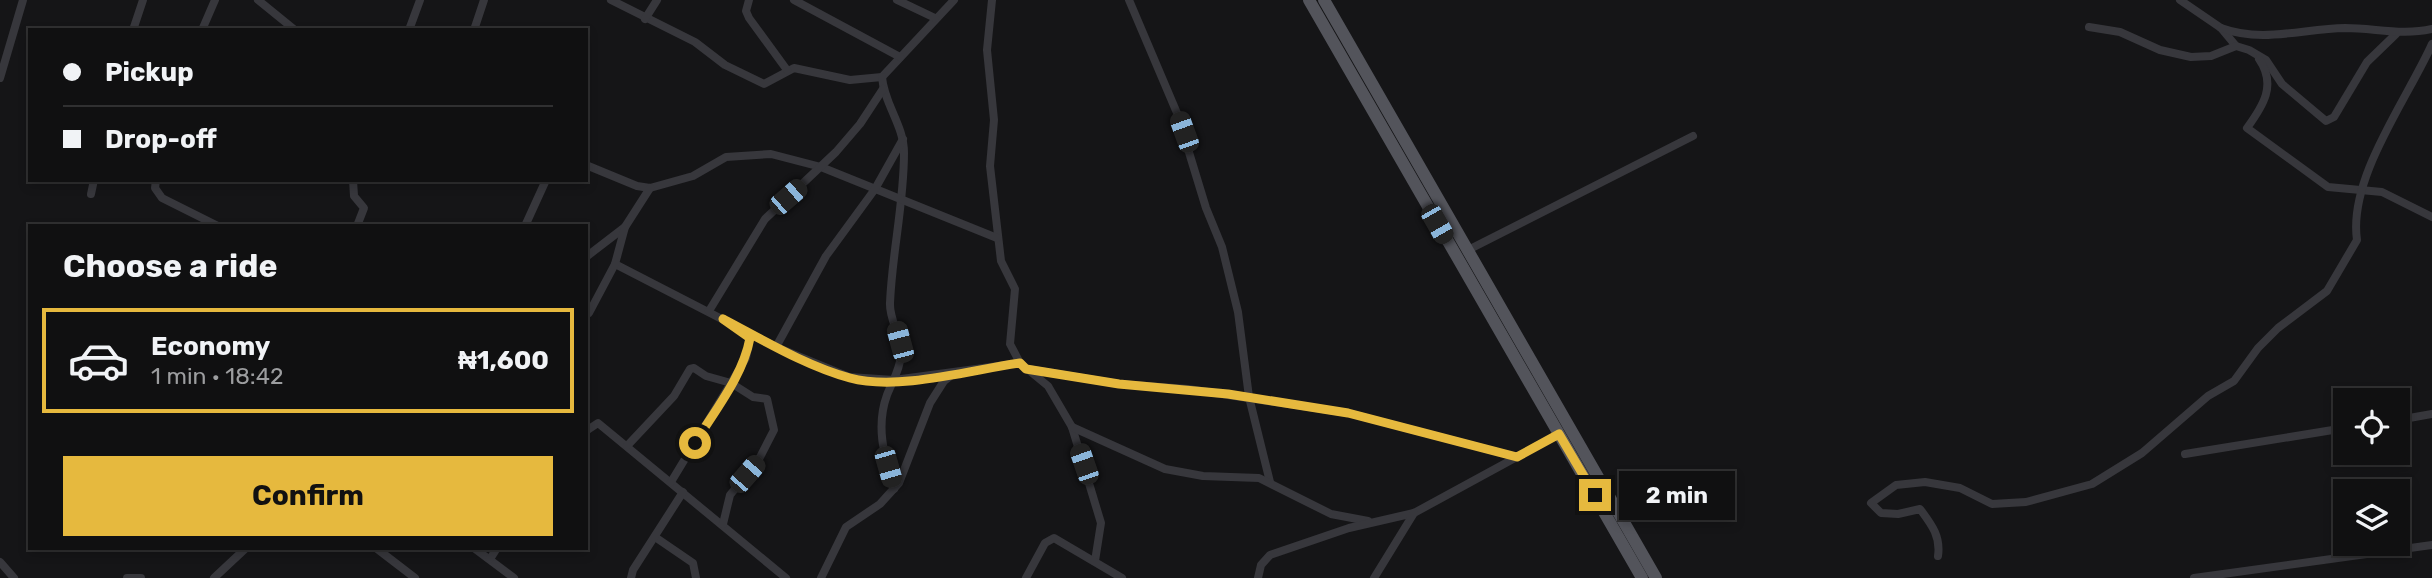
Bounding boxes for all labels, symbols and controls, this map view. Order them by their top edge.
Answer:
text: Pickup [105,57,194,88]
car [1167,109,1202,155]
text: Drop-off [105,124,217,155]
car [766,175,811,219]
car [1418,201,1457,247]
text: Choose a ride [63,247,277,285]
car [885,319,916,365]
icon: car [67,329,130,392]
text: Economy [151,331,270,362]
text: ₦1,600 [458,345,549,376]
text: 1 min · 18:42 [151,362,283,390]
map controls [2333,388,2410,556]
button: locate [2333,388,2410,465]
route start [679,427,711,459]
car [1068,441,1101,487]
car [873,444,904,490]
car [726,451,769,497]
button: Confirm [63,456,553,536]
callout: 2 min [1620,470,1735,520]
route end [1579,479,1611,511]
button: layers [2333,479,2410,556]
text: 2 min [1646,481,1708,509]

